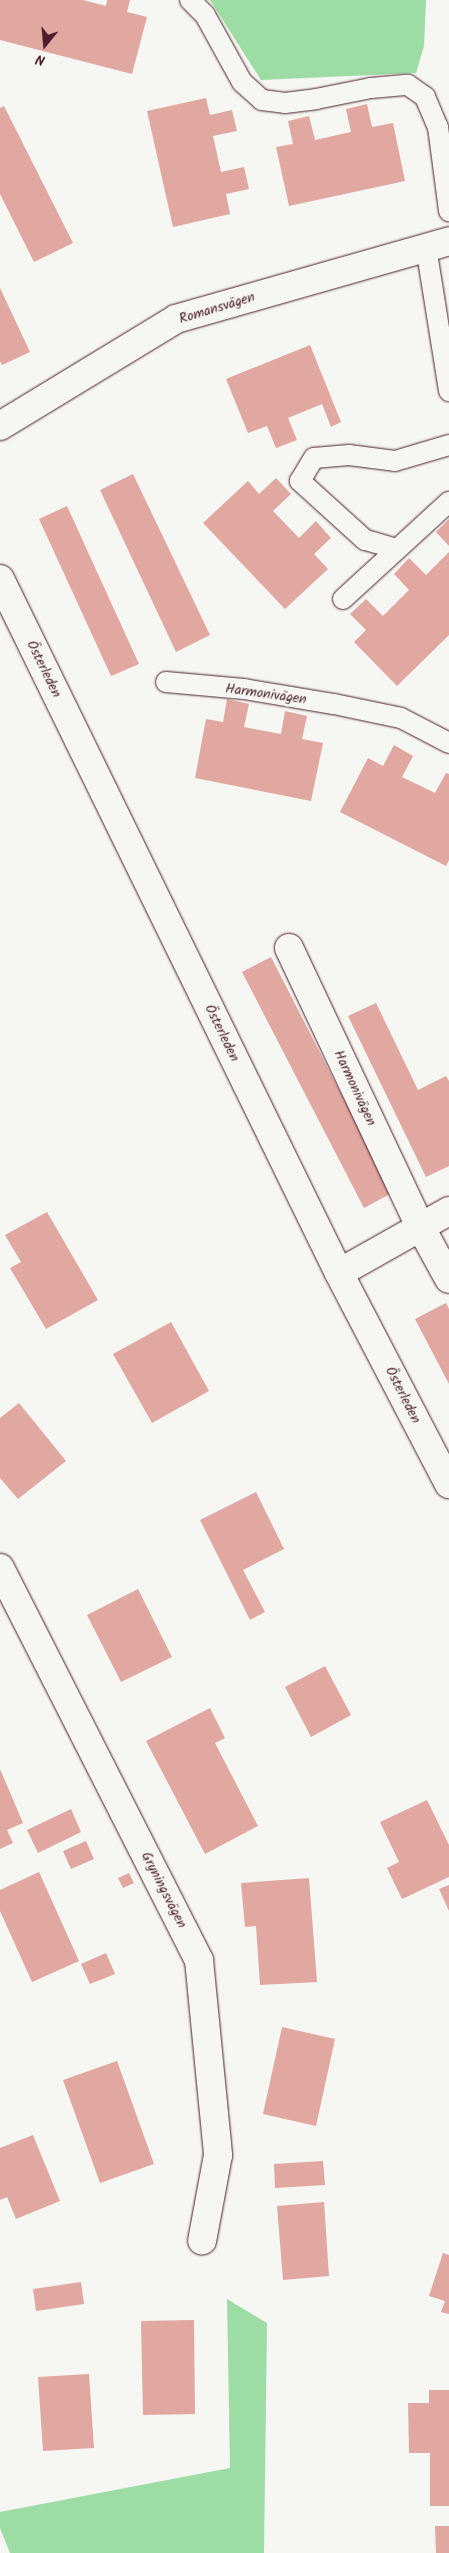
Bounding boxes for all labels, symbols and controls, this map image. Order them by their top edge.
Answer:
north arrow [20,20,70,70]
text: N [33,48,48,71]
street label: Romansvägen [177,288,257,328]
street label: Österleden [23,638,65,700]
street label: Harmonivägen [224,680,308,708]
street label: Österleden [201,1002,243,1064]
street label: Harmonivägen [330,1047,380,1129]
street label: Österleden [382,1364,424,1426]
street label: Gryningsvägen [138,1849,190,1931]

